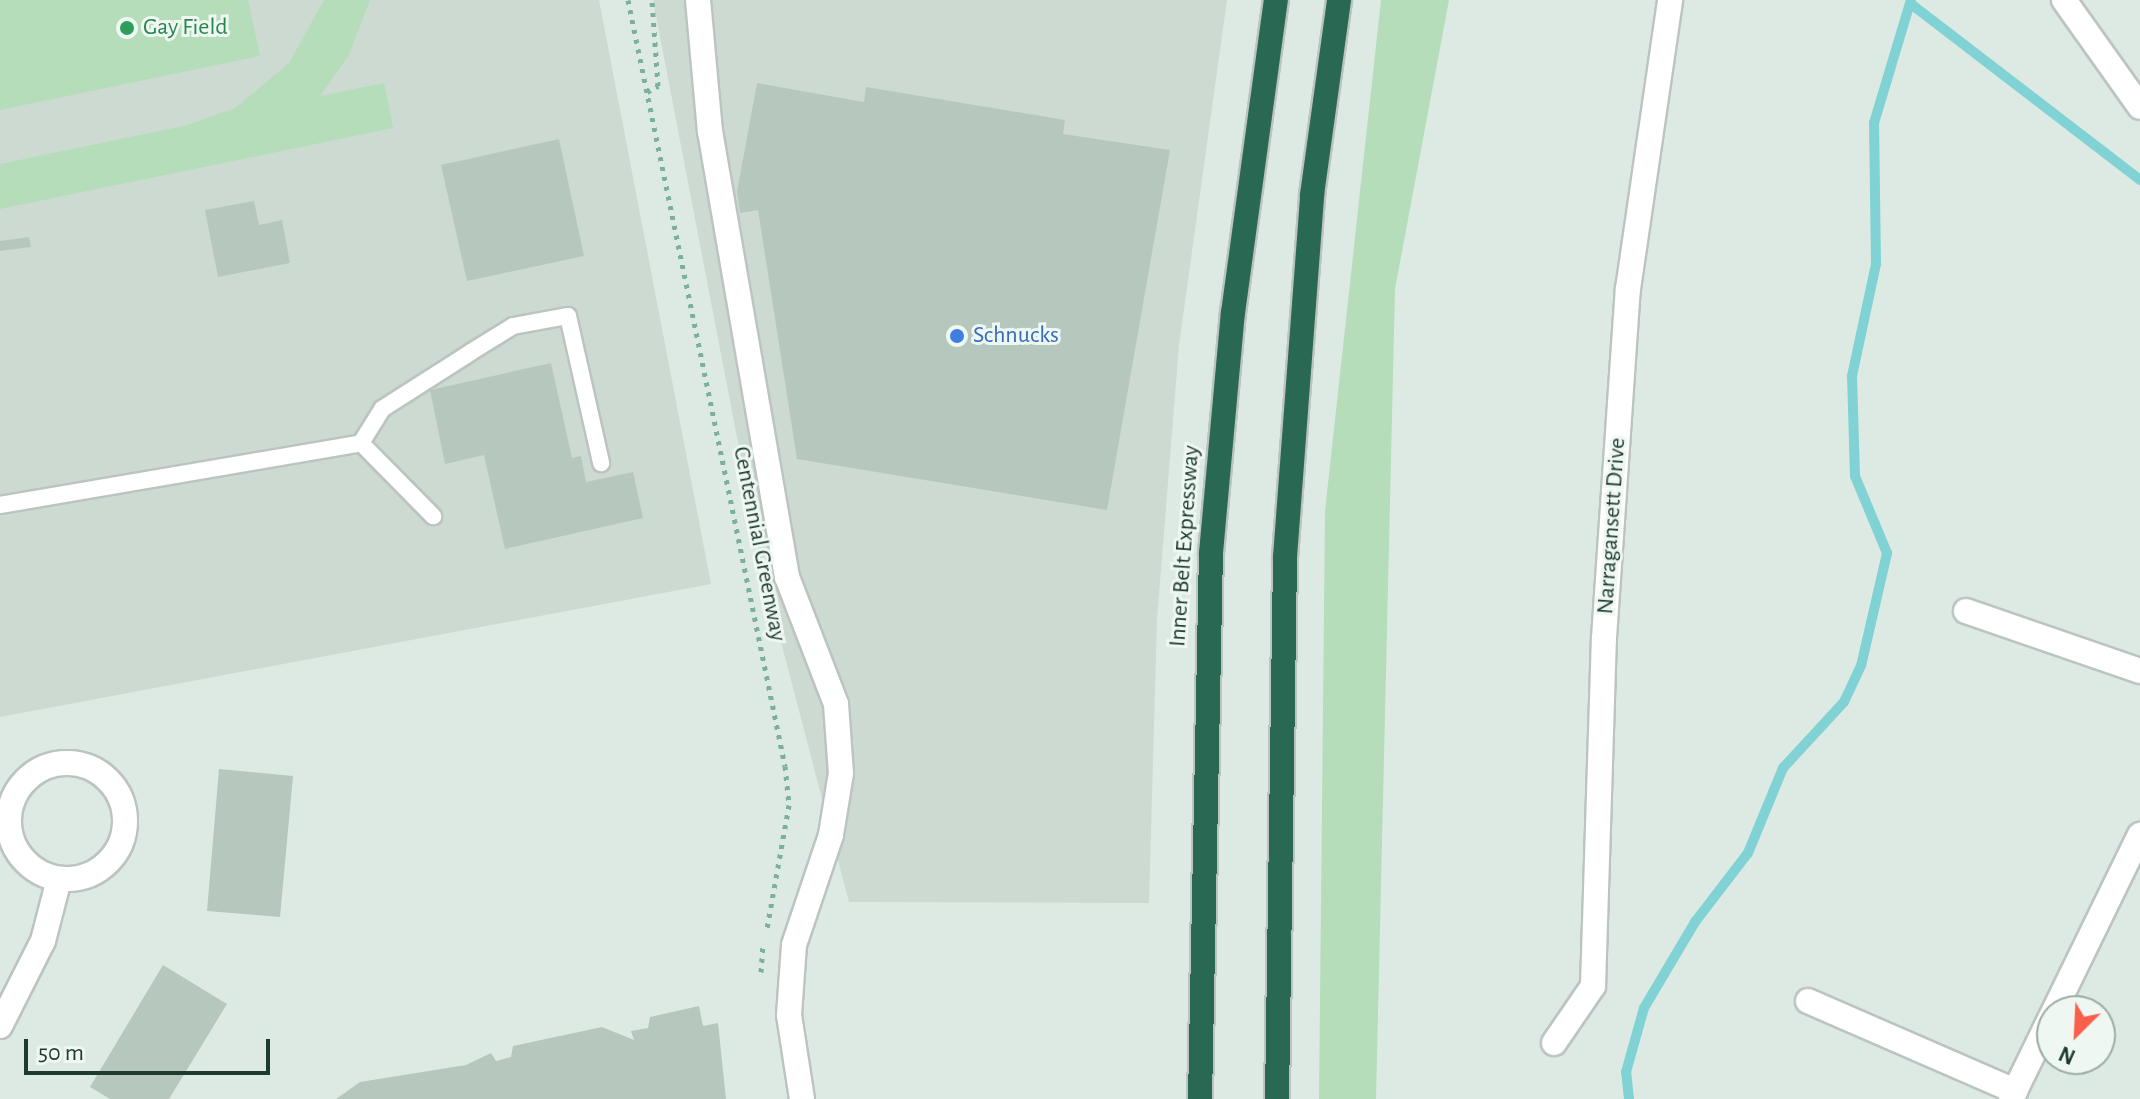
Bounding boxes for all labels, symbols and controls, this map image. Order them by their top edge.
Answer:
place label: Gay Field [143,14,228,42]
marker: Gay Field [118,19,136,37]
place label: Schnucks [973,322,1059,350]
marker: Schnucks [948,327,966,345]
street label: Narragansett Drive [1591,437,1633,615]
street label: Centennial Greenway [726,444,792,644]
street label: Inner Belt Expressway [1164,444,1206,648]
north arrow [2036,995,2116,1075]
scale bar [28,1023,274,1073]
text: 50 m [38,1041,84,1065]
text: N [2056,1042,2079,1068]

